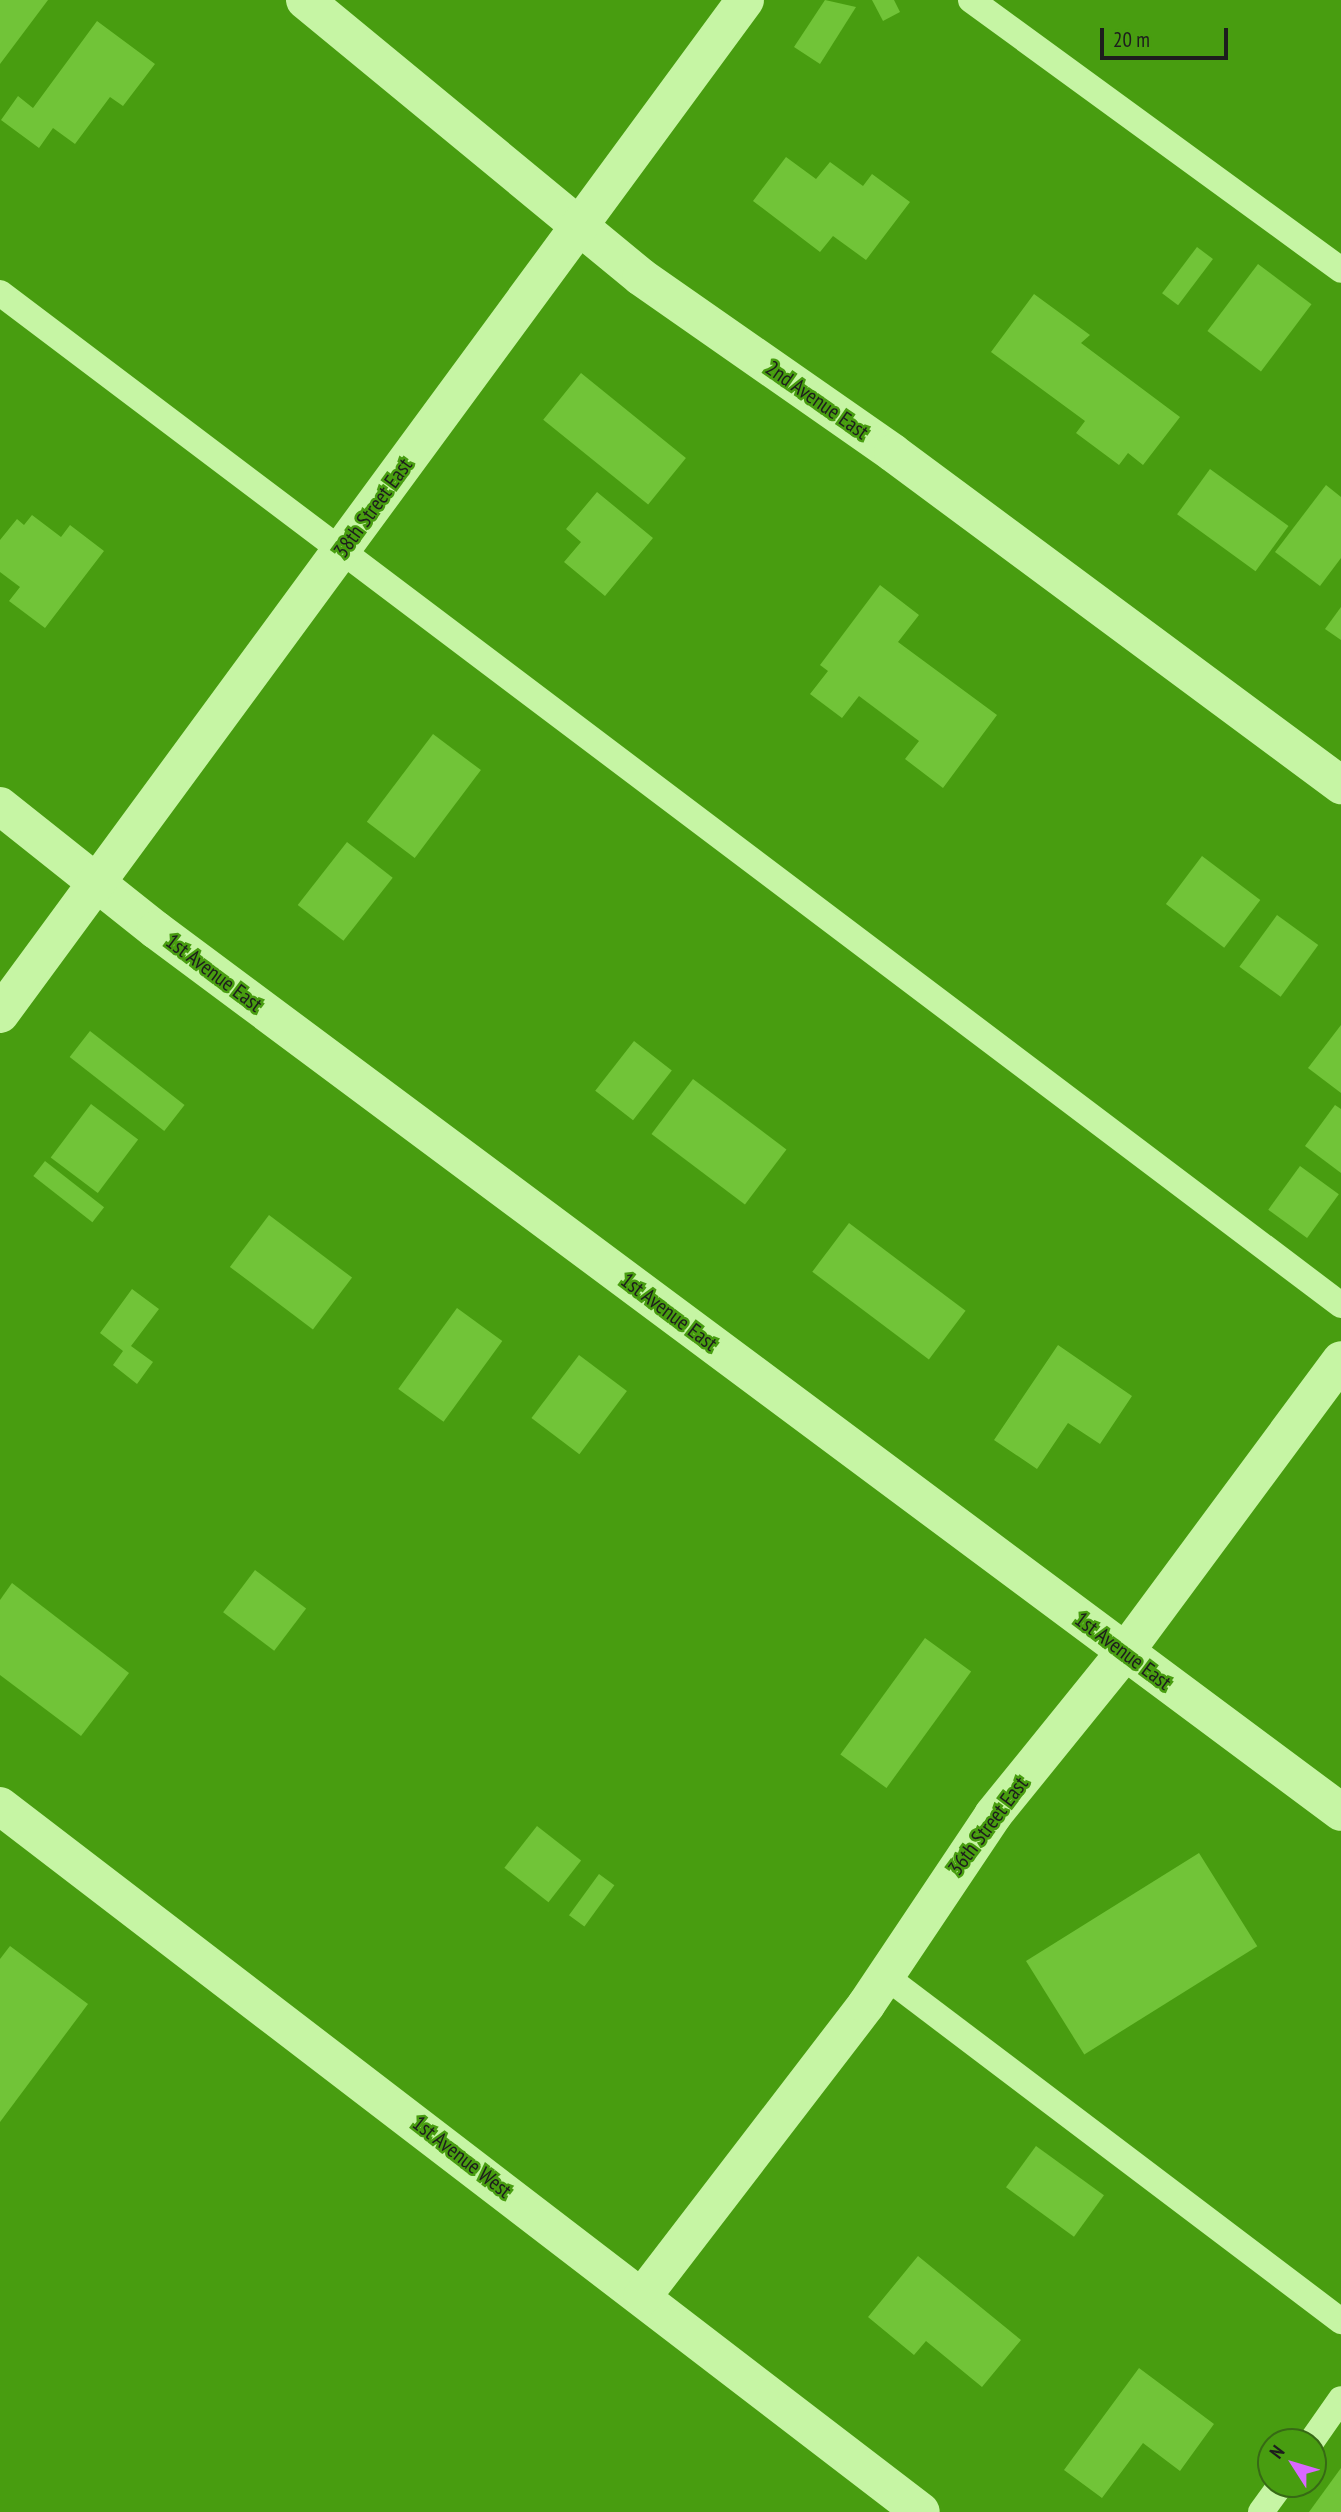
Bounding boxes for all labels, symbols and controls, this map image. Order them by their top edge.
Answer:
scale bar [1103,14,1231,58]
text: 20 m [1113,26,1150,53]
street label: 2nd Avenue East [761,355,873,445]
street label: 38th Street East [329,453,417,563]
street label: 1st Avenue East [161,928,267,1018]
street label: 1st Avenue East [616,1267,722,1357]
street label: 1st Avenue East [1070,1606,1176,1696]
street label: 36th Street East [943,1772,1033,1880]
street label: 1st Avenue West [407,2110,517,2204]
north arrow [1257,2428,1327,2498]
text: N [1264,2440,1289,2463]

